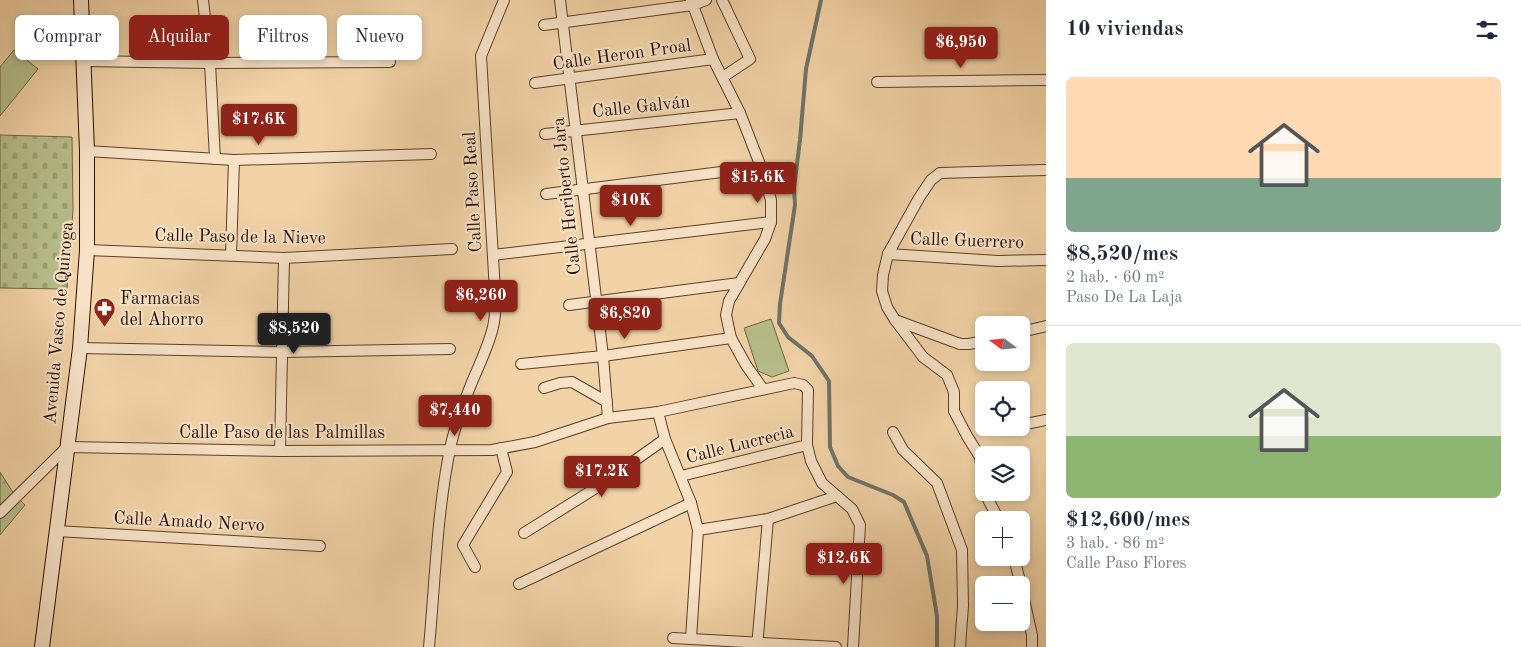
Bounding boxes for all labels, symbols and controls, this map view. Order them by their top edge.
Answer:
chip: Comprar [15,15,119,60]
chip: Alquilar [129,15,229,60]
chip: Filtros [239,15,327,60]
chip: Nuevo [337,15,422,60]
icon: filters [1473,16,1501,44]
text: 10 viviendas [1066,19,1184,40]
pin: $6,950 [920,27,1002,69]
text: $6,950 [936,35,986,51]
street label: Calle Heron Proal [552,36,693,74]
street label: Calle Galván [591,93,691,121]
pin: $17.6K [218,104,300,146]
icon: home [1239,110,1329,200]
text: $17.6K [232,112,286,128]
street label: Calle Heriberto Jara [550,116,584,276]
street label: Calle Paso Real [461,131,485,253]
pin: $15.6K [717,162,799,204]
text: $15.6K [731,170,785,186]
pin: $10K [601,184,661,227]
text: $10K [611,193,651,209]
street label: Avenida Vasco de Quiroga [41,221,77,425]
street label: Calle Paso de la Nieve [154,227,326,247]
street label: Calle Guerrero [910,230,1024,252]
text: $8,520/mes [1066,244,1178,265]
text: 2 hab. · 60 m² [1066,270,1164,286]
pin: $6,260 [440,280,522,322]
text: $6,260 [456,288,506,304]
place label: Farmacias del Ahorro [120,290,204,329]
text: Paso De La Laja [1066,290,1183,306]
pharmacy icon: Farmacias del Ahorro [92,297,116,328]
pin: $6,820 [584,298,666,340]
text: $6,820 [600,306,650,322]
pin: $8,520 [253,312,335,355]
north arrow [975,316,1030,371]
map controls [975,316,1030,631]
text: $8,520 [269,321,319,337]
icon: home [1239,375,1329,465]
button: locate [975,381,1030,436]
pin: $7,440 [414,394,496,437]
text: $7,440 [430,403,480,419]
street label: Calle Lucrecia [684,423,796,467]
street label: Calle Paso de las Palmillas [179,424,385,442]
button: layers [975,446,1030,501]
pin: $17.2K [561,456,643,498]
text: $17.2K [575,464,629,480]
street label: Calle Amado Nervo [113,509,265,535]
text: $12,600/mes [1066,510,1190,531]
button: + [975,511,1030,566]
text: 3 hab. · 86 m² [1066,536,1164,552]
pin: $12.6K [803,542,885,585]
text: $12.6K [817,551,871,567]
text: Calle Paso Flores [1066,556,1186,572]
button: − [975,576,1030,631]

